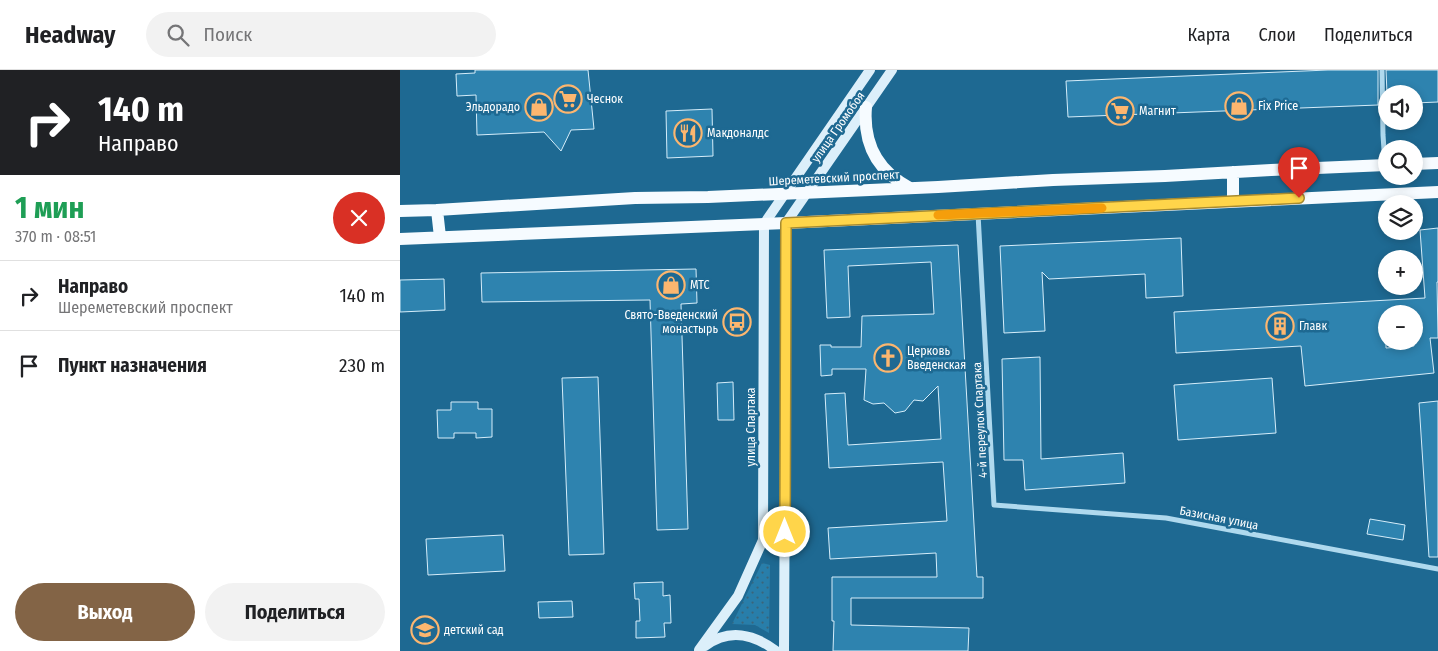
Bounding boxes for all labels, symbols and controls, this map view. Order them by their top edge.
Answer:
search box [146,12,496,57]
text: Headway [25,21,116,49]
icon: search [164,21,192,49]
text: Поиск [204,23,252,46]
text: Карта [1187,24,1230,46]
text: Слои [1258,24,1296,46]
text: Поделиться [1324,24,1413,46]
supermarket icon: Чеснок [553,84,583,114]
map controls [1378,85,1423,350]
button: sound [1378,85,1423,130]
text: 140 m [98,88,184,130]
street label: улица Громобоя [808,89,868,165]
icon: right [15,90,80,155]
shop icon: Fix Price [1224,91,1254,121]
shop icon: Эльдорадо [524,92,554,122]
place label: Чеснок [587,92,623,106]
supermarket icon: Магнит [1105,96,1135,126]
place label: Fix Price [1258,99,1298,113]
place label: Эльдорадо [466,100,520,114]
place label: Магнит [1139,104,1176,118]
restaurant icon: Макдоналдс [673,118,703,148]
place label: Макдоналдс [707,126,769,140]
text: Направо [98,130,179,157]
button: search [1378,140,1423,185]
pin [1278,147,1320,198]
icon: arrive [1285,154,1313,182]
street label: Шереметевский проспект [768,168,900,188]
text: 1 мин [15,190,84,226]
button: close [333,192,385,244]
button: layers [1378,195,1423,240]
text: 370 m · 08:51 [15,227,96,246]
button: + [1378,250,1423,295]
shop icon: МТС [656,270,686,300]
text: Направо [58,275,128,298]
place label: МТС [690,278,710,292]
icon: right [15,282,43,310]
text: 140 m [339,284,385,307]
text: Шереметевский проспект [58,298,233,317]
button: − [1378,305,1423,350]
bus stop icon: Свято-Введенский монастырь [722,307,752,337]
place label: Свято-Введенский монастырь [624,308,718,336]
building icon: Главк [1265,311,1295,341]
place label: Главк [1299,319,1327,333]
church icon: Церковь Введенская [873,343,903,373]
place label: Церковь Введенская [907,344,966,372]
icon: arrive [15,352,43,380]
text: Пункт назначения [58,354,207,377]
text: 230 m [339,354,385,377]
street label: 4-й переулок Спартака [970,362,990,478]
street label: улица Спартака [744,387,758,466]
street label: Базисная улица [1178,503,1260,533]
position arrow [758,505,810,557]
button: Выход [15,583,195,641]
button: Поделиться [205,583,385,641]
school or university icon: детский сад [410,615,440,645]
place label: детский сад [444,623,504,637]

